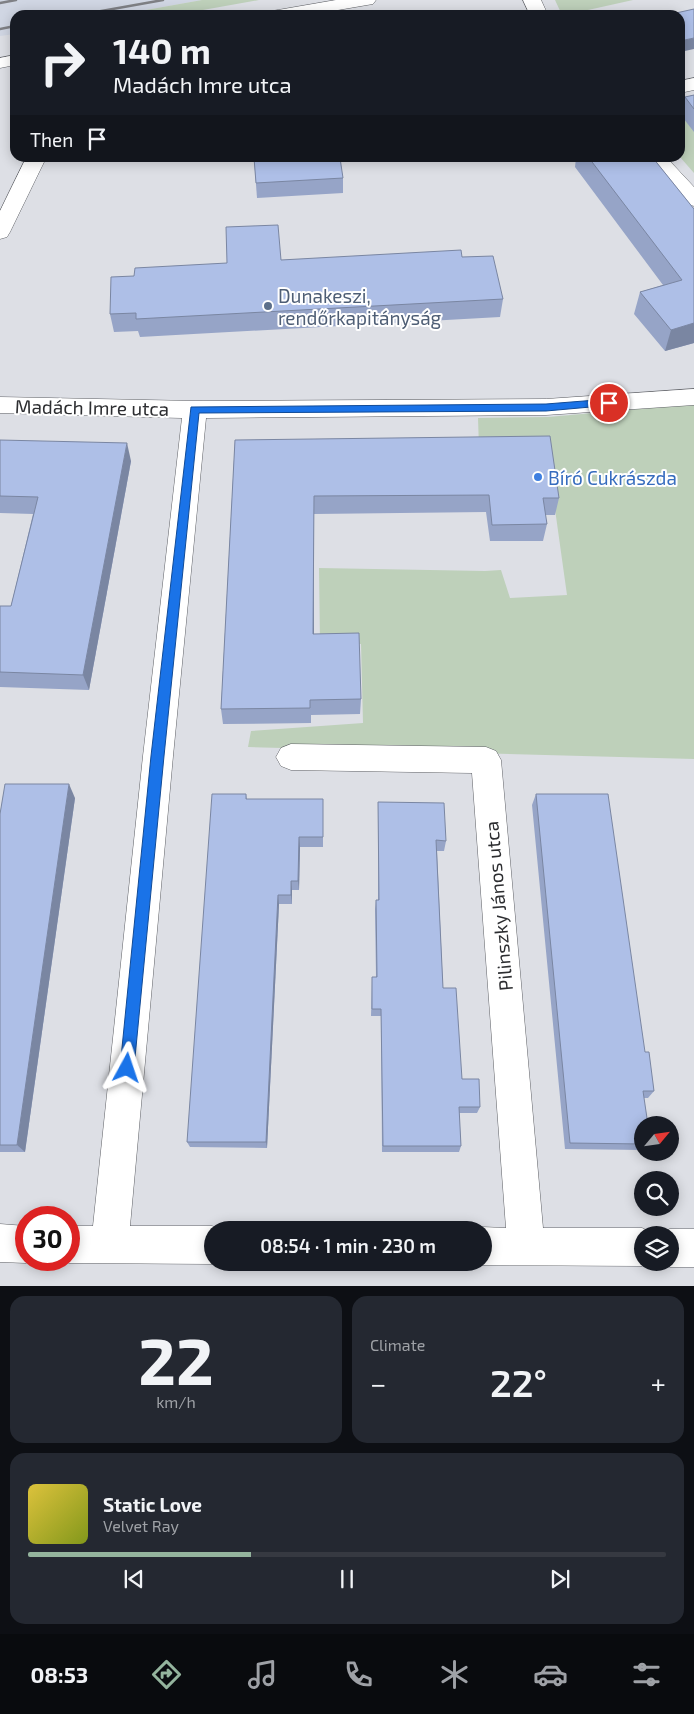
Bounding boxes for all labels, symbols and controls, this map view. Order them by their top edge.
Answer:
text: 140 m [113,29,211,71]
icon: right [30,30,95,95]
text: Madách Imre utca [113,71,292,97]
icon: arrive [83,125,111,153]
text: Then [30,128,73,151]
place label: Dunakeszi, rendőrkapitányság [278,284,442,329]
marker: Dunakeszi, rendőrkapitányság [262,300,274,312]
pin [588,382,630,424]
icon: arrive [595,389,623,417]
street label: Madách Imre utca [15,394,169,420]
place label: Bíró Cukrászda [548,466,677,489]
marker: Bíró Cukrászda [532,471,544,483]
street label: Pilinszky János utca [479,820,517,992]
position arrow [100,1041,152,1093]
north arrow [634,1116,679,1161]
map controls [634,1116,679,1271]
button: search [634,1171,679,1216]
speed limit sign: 30 [15,1206,80,1271]
button: layers [634,1226,679,1271]
text: 08:54 · 1 min · 230 m [260,1234,436,1257]
text: 22 [138,1320,214,1398]
text: Climate [370,1335,425,1354]
text: 22° [490,1359,547,1405]
text: − [370,1366,386,1400]
text: + [651,1366,666,1400]
text: km/h [156,1392,196,1411]
text: Static Love [103,1493,202,1516]
text: Velvet Ray [103,1516,179,1535]
icon: previous [120,1565,148,1593]
icon: pause [333,1565,361,1593]
icon: next [546,1565,574,1593]
icon: directions [149,1657,184,1692]
icon: music [245,1657,280,1692]
icon: phone [341,1657,376,1692]
icon: climate [437,1657,472,1692]
icon: car [533,1657,568,1692]
icon: filters [629,1657,664,1692]
text: 08:53 [30,1661,88,1687]

